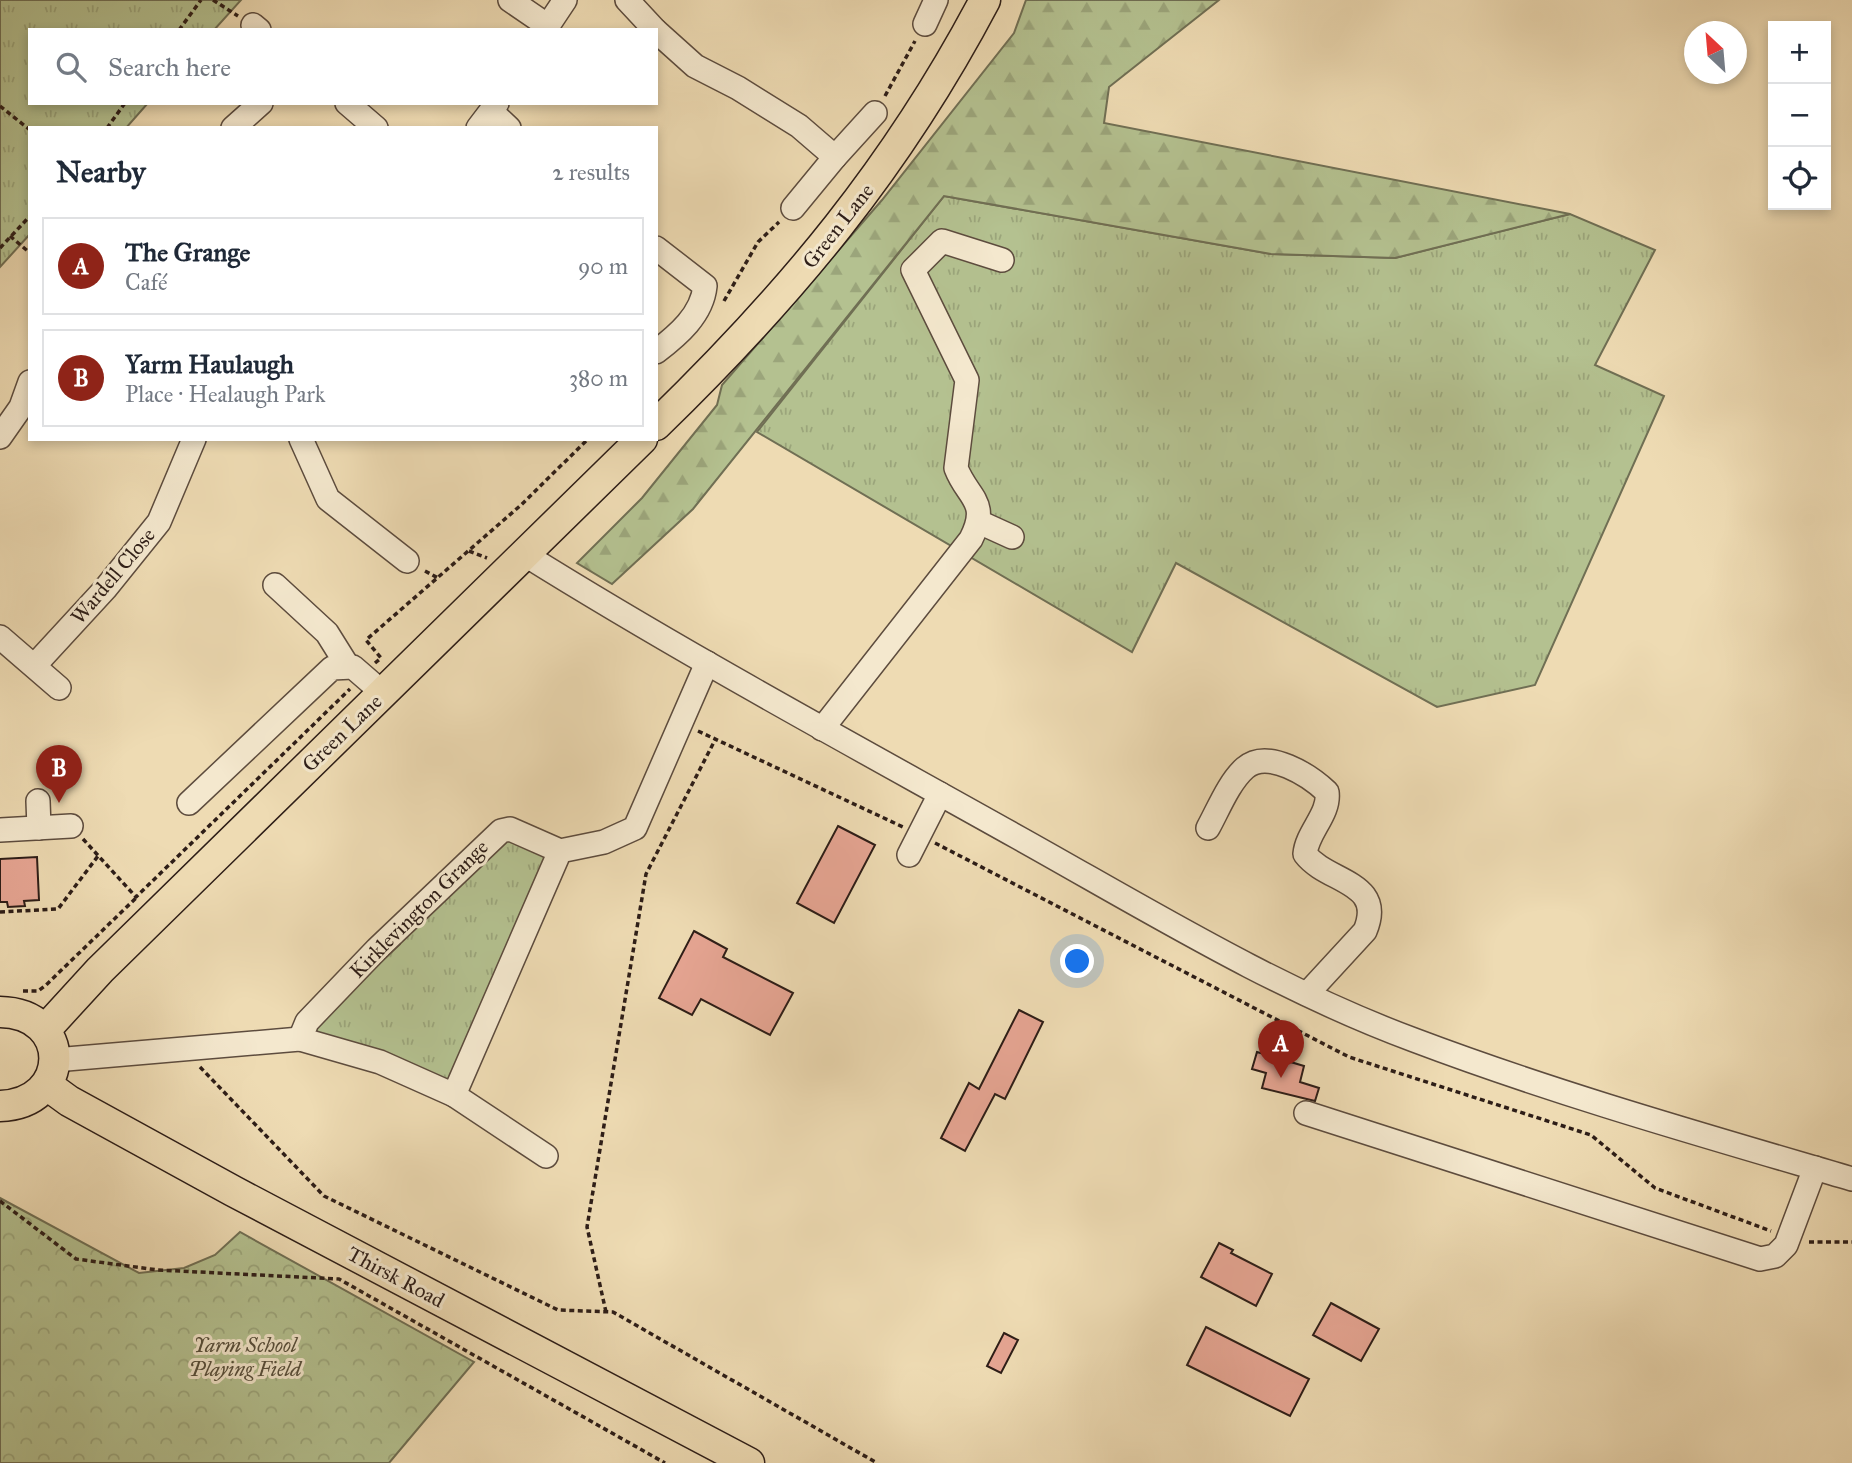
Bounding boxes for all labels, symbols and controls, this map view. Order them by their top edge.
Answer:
north arrow [1684,21,1747,84]
map controls [1768,21,1831,210]
button: + [1768,21,1831,84]
search box [28,28,658,105]
icon: search [52,48,90,86]
text: Search here [108,51,231,83]
button: − [1768,84,1831,147]
button: locate [1768,147,1831,210]
text: Nearby [56,154,146,190]
text: 2 results [552,158,630,186]
street label: Green Lane [797,178,879,274]
text: The Grange [125,236,250,268]
text: A [73,252,89,280]
text: 90 m [578,252,628,280]
text: Café [125,268,168,296]
text: Yarm Haulaugh [125,348,294,380]
text: B [73,364,89,392]
text: 380 m [569,364,628,392]
text: Place · Healaugh Park [125,380,326,408]
street label: Wardell Close [65,522,161,629]
street label: Green Lane [297,688,388,777]
pin: B [36,745,82,803]
street label: Kirklevington Grange [344,834,494,984]
your location [1060,944,1094,978]
pin: A [1258,1020,1304,1078]
street label: Thirsk Road [343,1241,449,1314]
park label: Yarm School Playing Field [189,1332,303,1382]

